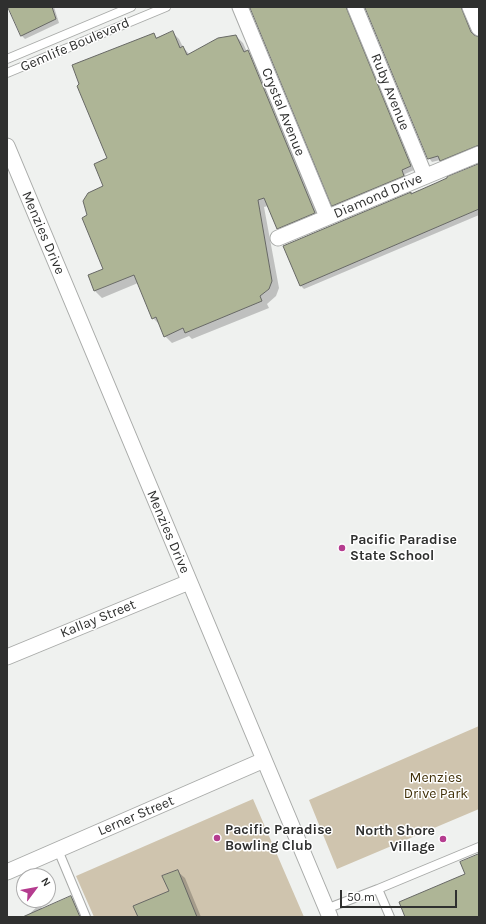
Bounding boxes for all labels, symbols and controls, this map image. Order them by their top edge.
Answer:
street label: Gemlife Boulevard [18,14,132,76]
street label: Ruby Avenue [367,51,413,133]
street label: Crystal Avenue [258,65,308,159]
street label: Diamond Drive [331,170,425,222]
street label: Menzies Drive [18,189,68,277]
street label: Menzies Drive [143,488,193,576]
place label: Pacific Paradise State School [350,532,457,564]
marker: Pacific Paradise State School [337,543,347,553]
street label: Kallay Street [58,596,138,642]
park label: Menzies Drive Park [404,770,468,802]
street label: Lerner Street [95,792,177,840]
place label: Pacific Paradise Bowling Club [225,822,332,854]
place label: North Shore Village [355,823,435,856]
marker: Pacific Paradise Bowling Club [212,833,222,843]
marker: North Shore Village [438,834,448,844]
north arrow [16,868,56,908]
text: N [38,875,53,889]
scale bar [342,882,459,908]
text: 50 m [347,890,375,904]

